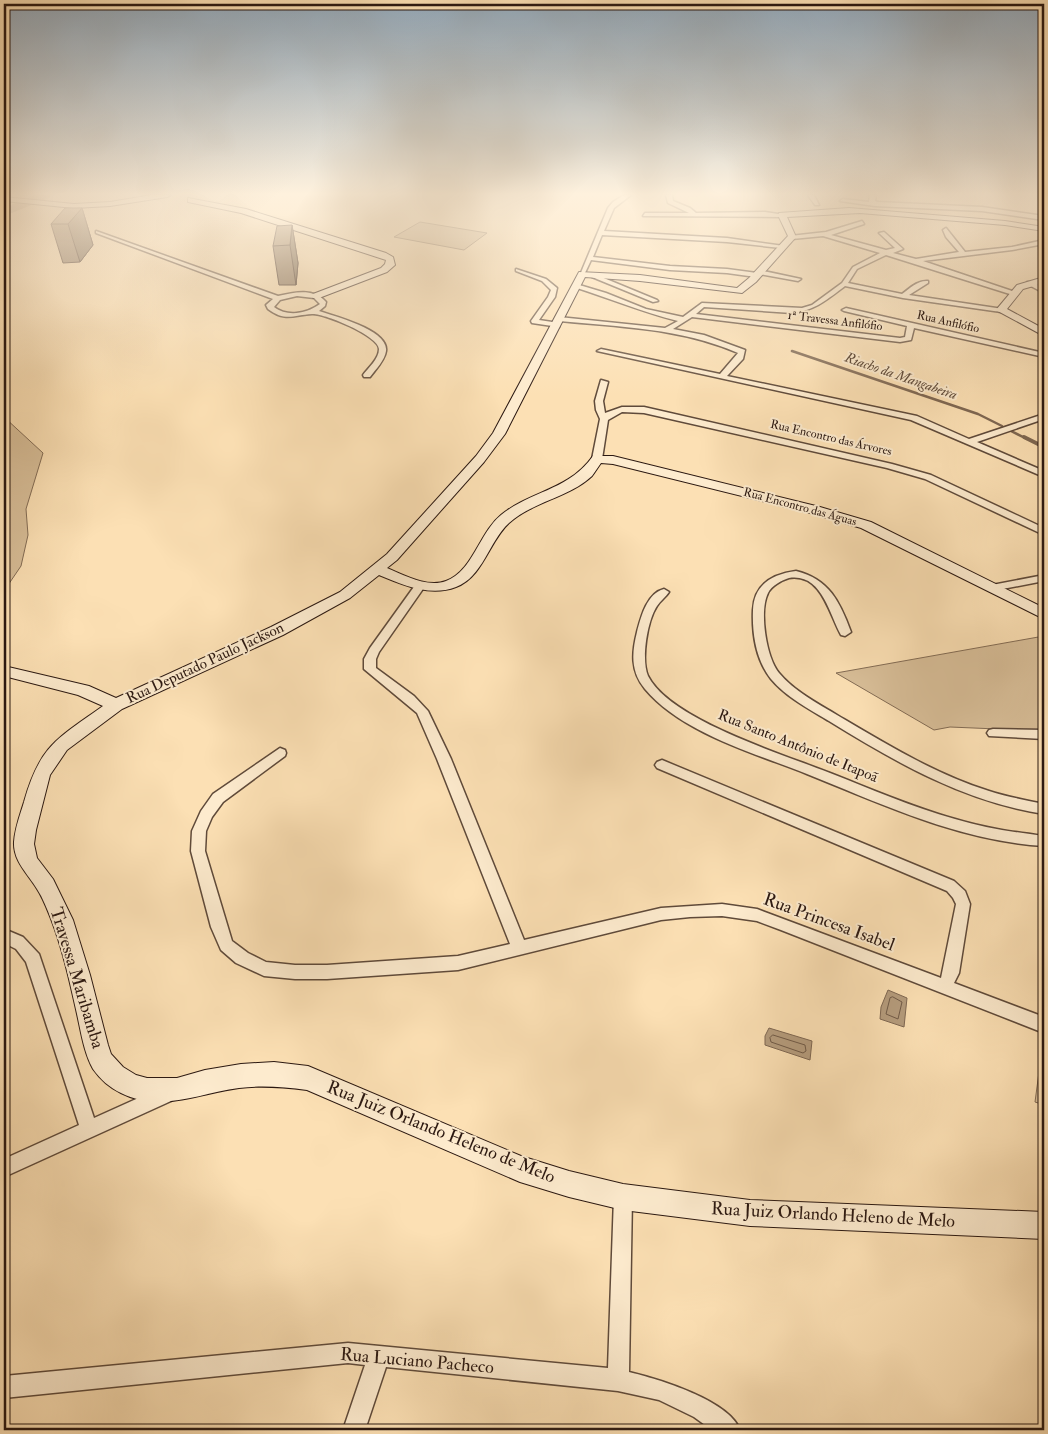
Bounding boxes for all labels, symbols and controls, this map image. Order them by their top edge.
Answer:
street label: 1ª Travessa Anfilófio [787,308,883,334]
street label: Rua Anfilófio [915,308,981,337]
water label: Riacho da Mangabeira [842,348,960,403]
street label: Rua Encontro das Árvores [769,417,893,459]
street label: Rua Encontro das Águas [742,485,858,529]
street label: Rua Deputado Paulo Jackson [123,618,288,709]
street label: Rua Santo Antônio de Itapoã [715,705,882,788]
street label: Rua Princesa Isabel [760,888,898,957]
street label: Travessa Maribamba [45,905,110,1052]
street label: Rua Juiz Orlando Heleno de Melo [323,1076,559,1189]
street label: Rua Juiz Orlando Heleno de Melo [710,1197,956,1233]
street label: Rua Luciano Pacheco [339,1343,495,1379]

